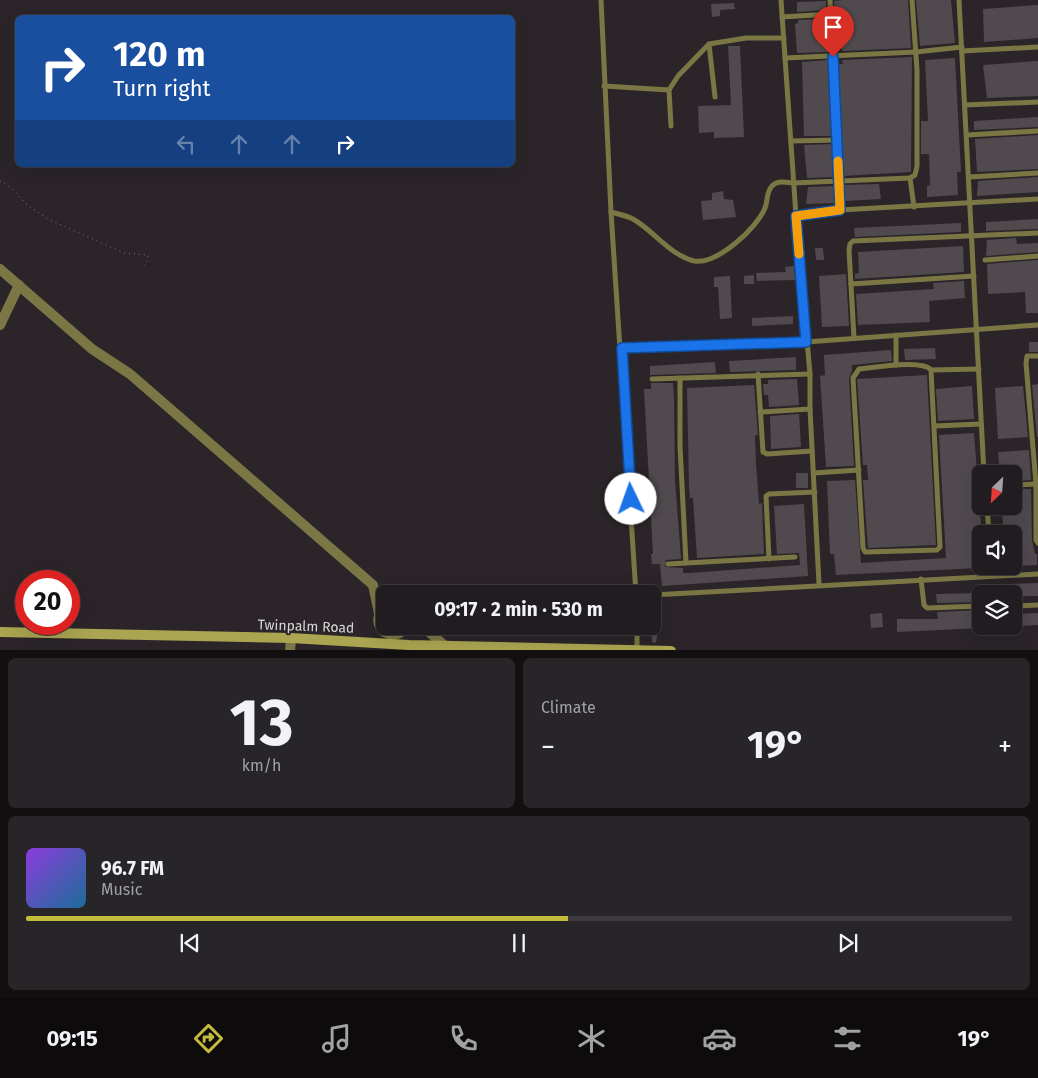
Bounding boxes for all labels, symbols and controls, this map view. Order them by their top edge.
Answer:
pin [812,6,854,57]
icon: arrive [819,13,847,41]
text: 120 m [113,33,206,75]
icon: right [30,35,95,100]
text: Turn right [113,75,210,102]
icon: left [172,130,200,158]
icon: ahead [225,130,253,158]
icon: ahead [278,130,306,158]
icon: right [331,130,359,158]
north arrow [972,465,1022,515]
map controls [972,465,1022,635]
position arrow [604,472,656,524]
button: sound [972,525,1022,575]
speed limit sign: 20 [15,570,80,635]
button: layers [972,585,1022,635]
text: 09:17 · 2 min · 530 m [434,598,603,621]
street label: Twinpalm Road [257,616,355,637]
text: 13 [230,684,293,762]
text: Climate [541,698,596,717]
text: 19° [747,722,806,768]
text: − [541,730,555,763]
text: + [998,730,1012,763]
text: km/h [242,756,281,775]
text: 96.7 FM [101,857,164,880]
text: Music [101,880,142,899]
icon: previous [176,929,204,957]
icon: pause [505,929,533,957]
icon: next [834,929,862,957]
icon: directions [191,1021,226,1056]
icon: music [319,1021,354,1056]
icon: phone [446,1021,481,1056]
icon: climate [574,1021,609,1056]
icon: car [702,1021,737,1056]
icon: filters [830,1021,865,1056]
text: 09:15 [46,1025,98,1052]
text: 19° [957,1025,991,1052]

